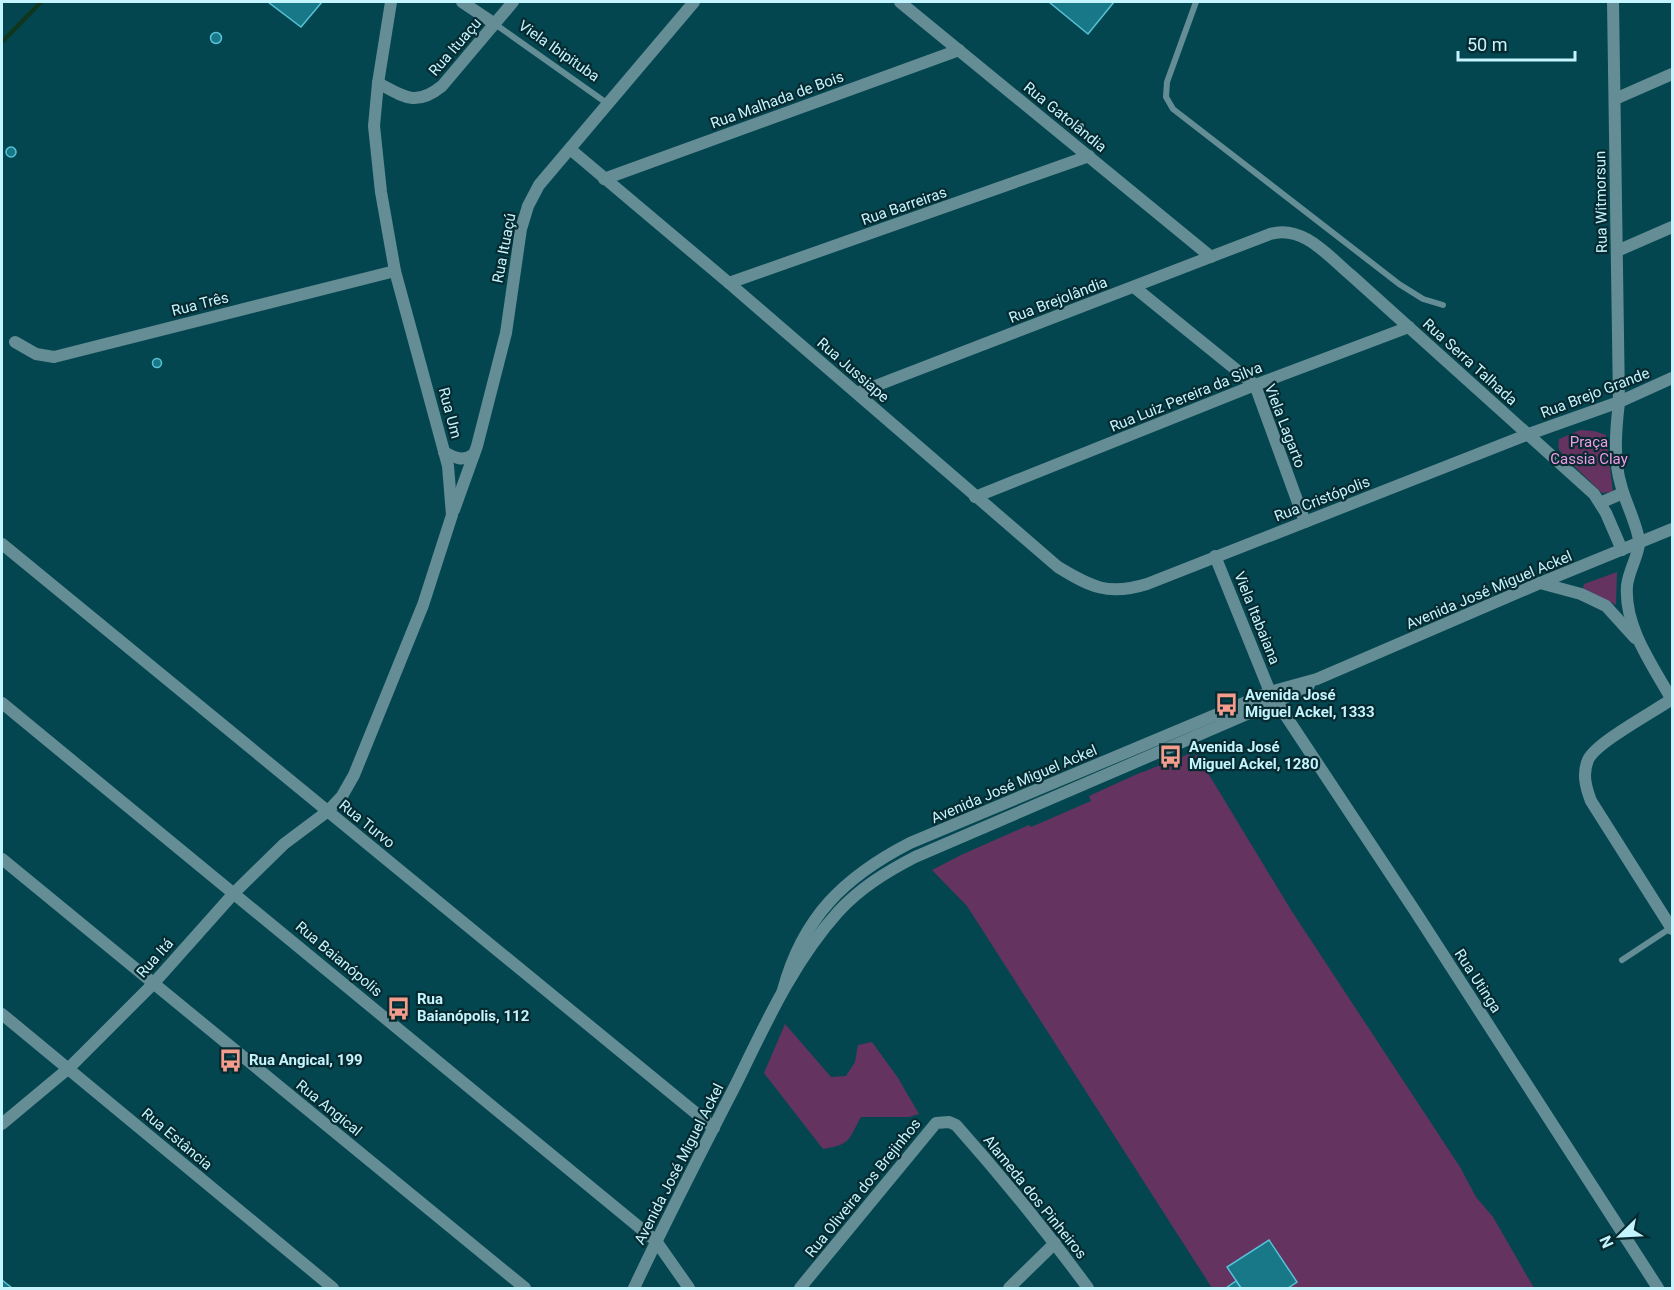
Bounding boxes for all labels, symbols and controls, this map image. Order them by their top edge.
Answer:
street label: Rua Ituaçu [425,14,485,80]
street label: Viela Ibipituba [515,16,603,86]
scale bar [1458,24,1575,62]
text: 50 m [1467,34,1507,55]
street label: Rua Malhada de Bois [708,68,846,132]
street label: Rua Gatolândia [1020,78,1110,156]
street label: Rua Witmorsun [1591,151,1611,253]
street label: Rua Barreiras [859,183,949,229]
street label: Rua Ituaçú [488,211,520,285]
street label: Rua Brejolândia [1006,273,1110,327]
street label: Rua Três [170,288,230,320]
street label: Rua Serra Talhada [1419,315,1521,409]
street label: Rua Jussiape [813,334,893,406]
street label: Rua Luiz Pereira da Silva [1107,358,1265,436]
street label: Rua Brejo Grande [1538,364,1652,422]
street label: Viela Lagarto [1261,382,1309,470]
street label: Rua Um [435,385,465,441]
park label: Praça Cassia Clay [1550,433,1628,468]
street label: Rua Cristópolis [1272,473,1372,525]
street label: Avenida José Miguel Ackel [1403,547,1575,633]
street label: Viela Itabaiana [1230,569,1284,667]
place label: Avenida José Miguel Ackel, 1333 [1245,686,1375,721]
bus stop icon: Avenida José Miguel Ackel, 1333 [1214,691,1240,717]
place label: Avenida José Miguel Ackel, 1280 [1189,738,1319,773]
street label: Avenida José Miguel Ackel [928,741,1100,827]
bus stop icon: Avenida José Miguel Ackel, 1280 [1158,743,1184,769]
street label: Rua Turvo [335,796,399,852]
street label: Rua Baianópolis [292,918,386,1000]
street label: Rua Itá [133,935,177,981]
street label: Rua Utinga [1451,946,1505,1016]
place label: Rua Baianópolis, 112 [417,990,530,1025]
bus stop icon: Rua Baianópolis, 112 [386,995,412,1021]
bus stop icon: Rua Angical, 199 [218,1047,244,1073]
place label: Rua Angical, 199 [249,1051,363,1069]
street label: Rua Angical [293,1076,365,1140]
street label: Avenida José Miguel Ackel [630,1080,728,1248]
street label: Rua Estância [138,1104,216,1174]
street label: Rua Oliveira dos Brejinhos [801,1115,925,1261]
street label: Alameda dos Pinheiros [980,1131,1090,1263]
north arrow [1590,1206,1650,1266]
text: N [1596,1233,1618,1251]

